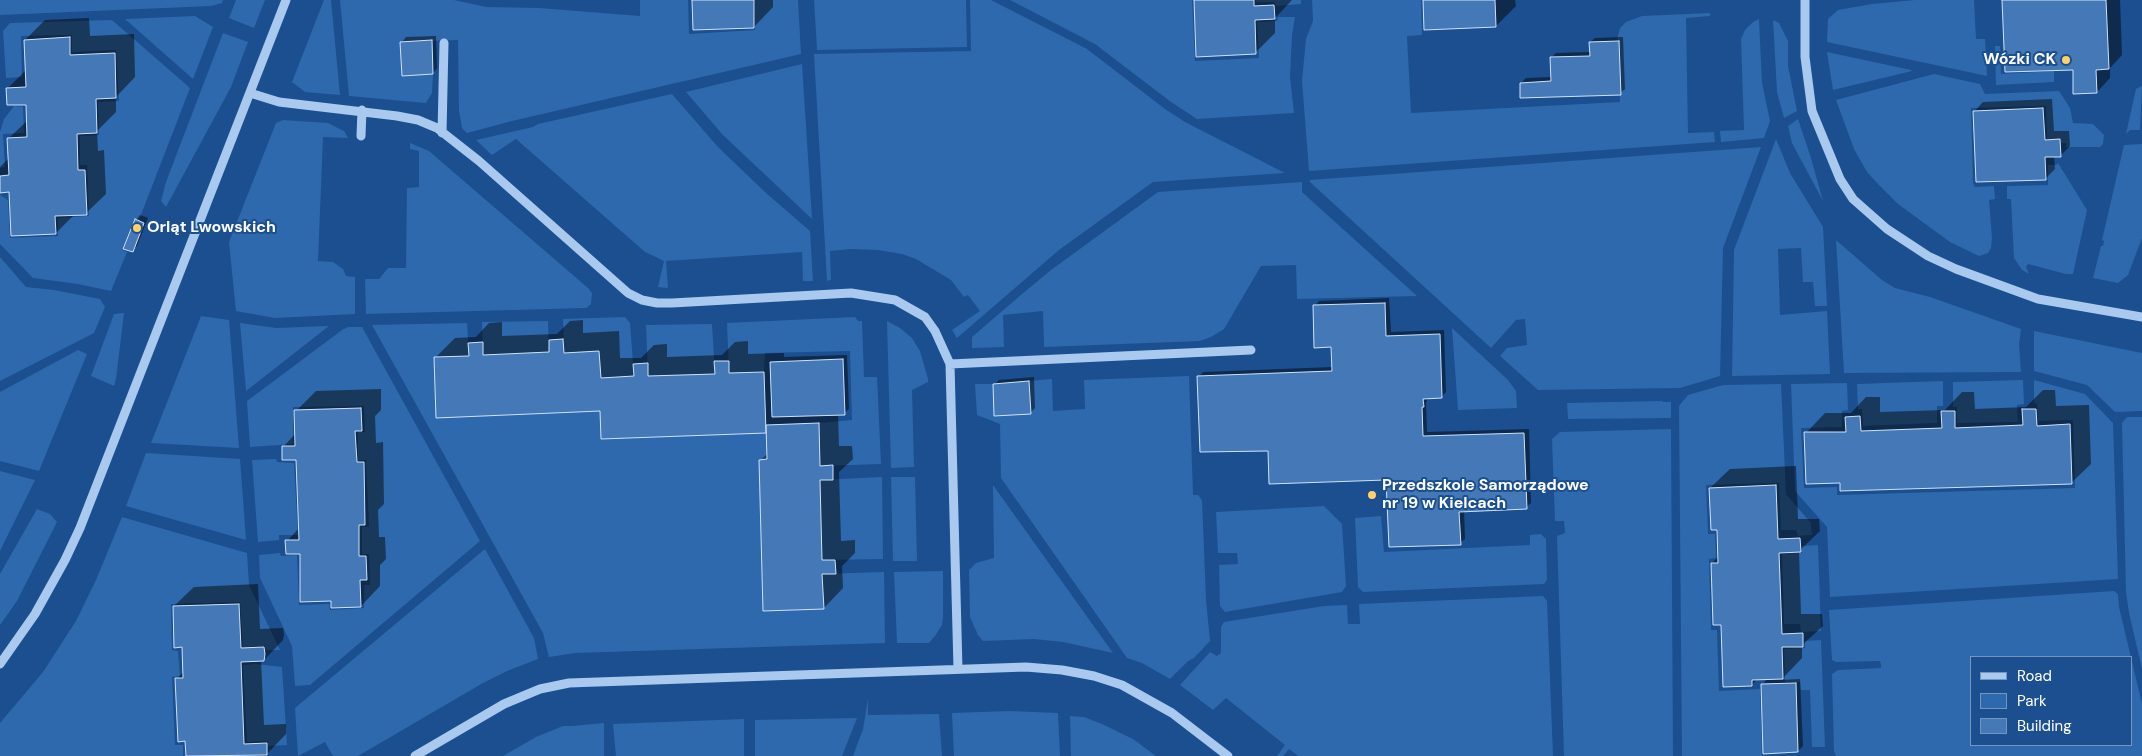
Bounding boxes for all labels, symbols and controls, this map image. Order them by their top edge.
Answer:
place label: Wózki CK [1983,50,2056,70]
marker: Wózki CK [2060,54,2072,66]
place label: Orląt Lwowskich [147,218,276,238]
marker: Orląt Lwowskich [131,222,143,234]
place label: Przedszkole Samorządowe nr 19 w Kielcach [1382,476,1589,514]
marker: Przedszkole Samorządowe nr 19 w Kielcach [1366,489,1378,501]
legend [1970,656,2132,746]
text: Road [2017,666,2052,686]
text: Park [2017,691,2047,711]
text: Building [2017,716,2072,736]

